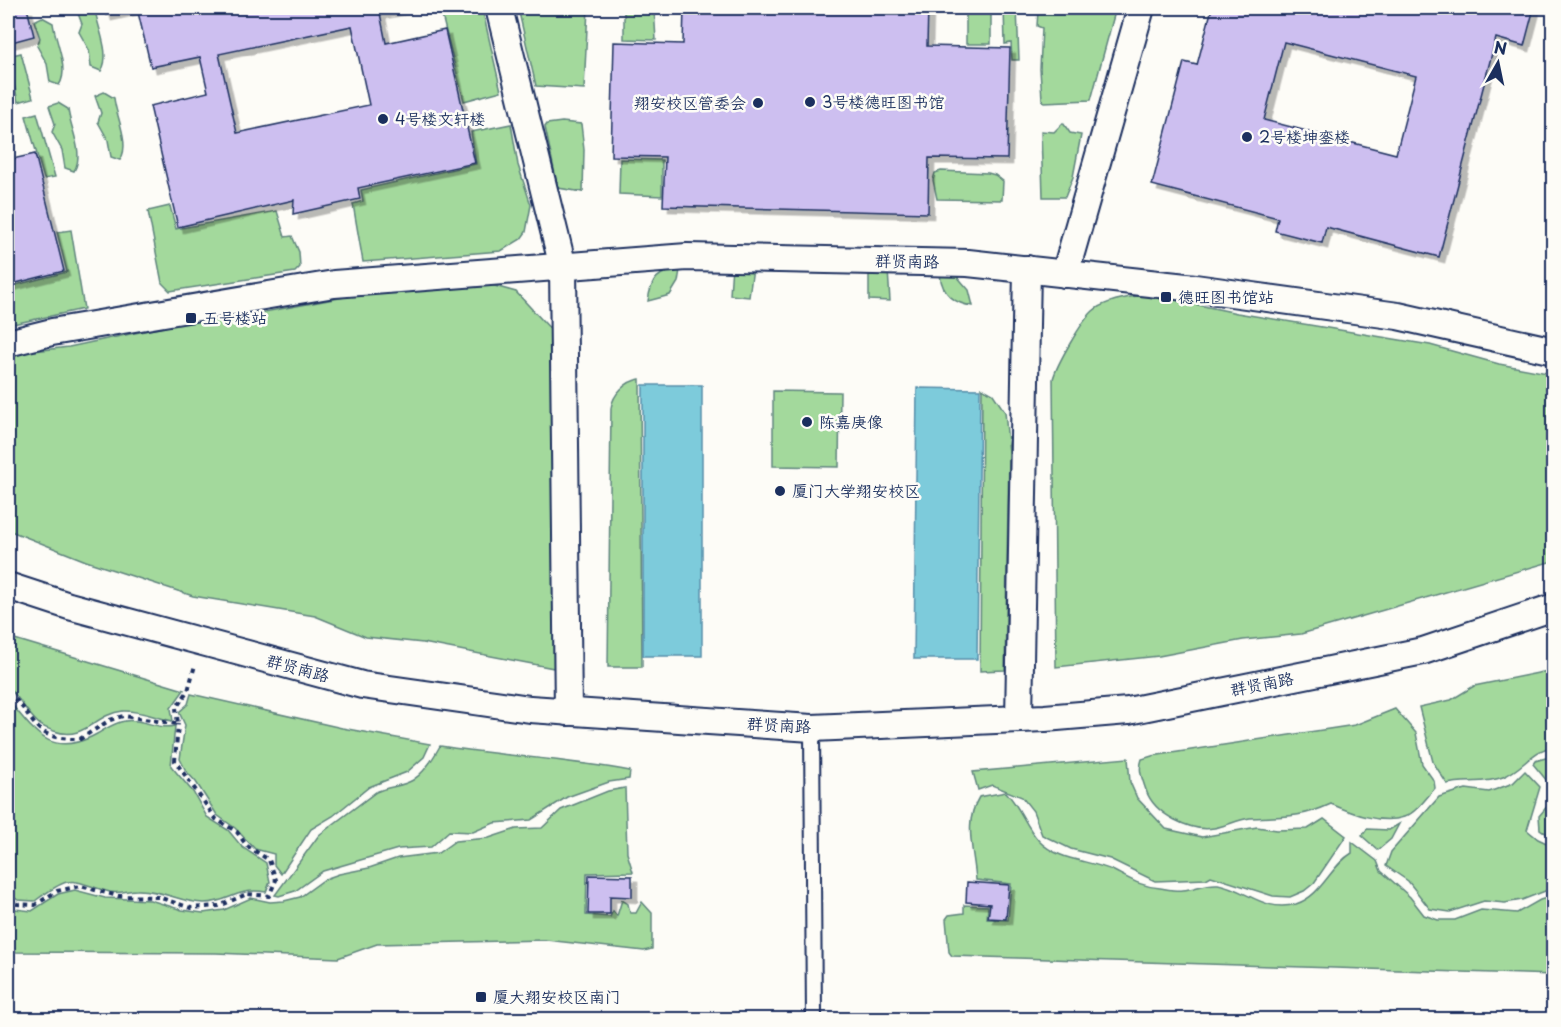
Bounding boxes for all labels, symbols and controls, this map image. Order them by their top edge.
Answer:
north arrow [1468,33,1528,93]
text: N [1492,34,1509,60]
place label: 3号楼德旺图书馆 [822,89,945,113]
place label: 翔安校区管委会 [634,90,746,114]
marker: 3号楼德旺图书馆 [803,95,817,109]
marker: 翔安校区管委会 [751,96,765,110]
place label: 4号楼文轩楼 [395,106,486,130]
marker: 4号楼文轩楼 [376,112,390,126]
place label: 2号楼坤銮楼 [1259,124,1350,148]
marker: 2号楼坤銮楼 [1240,130,1254,144]
street label: 群贤南路 [875,247,939,273]
place label: 德旺图书馆站 [1178,284,1274,308]
marker: 德旺图书馆站 [1159,290,1173,304]
place label: 五号楼站 [203,305,267,329]
marker: 五号楼站 [184,311,198,325]
place label: 陈嘉庚像 [819,409,883,433]
marker: 陈嘉庚像 [800,415,814,429]
place label: 厦门大学翔安校区 [792,478,920,502]
marker: 厦门大学翔安校区 [773,484,787,498]
street label: 群贤南路 [264,647,332,687]
street label: 群贤南路 [1228,665,1296,701]
street label: 群贤南路 [746,710,812,738]
place label: 厦大翔安校区南门 [493,984,621,1008]
marker: 厦大翔安校区南门 [474,990,488,1004]

